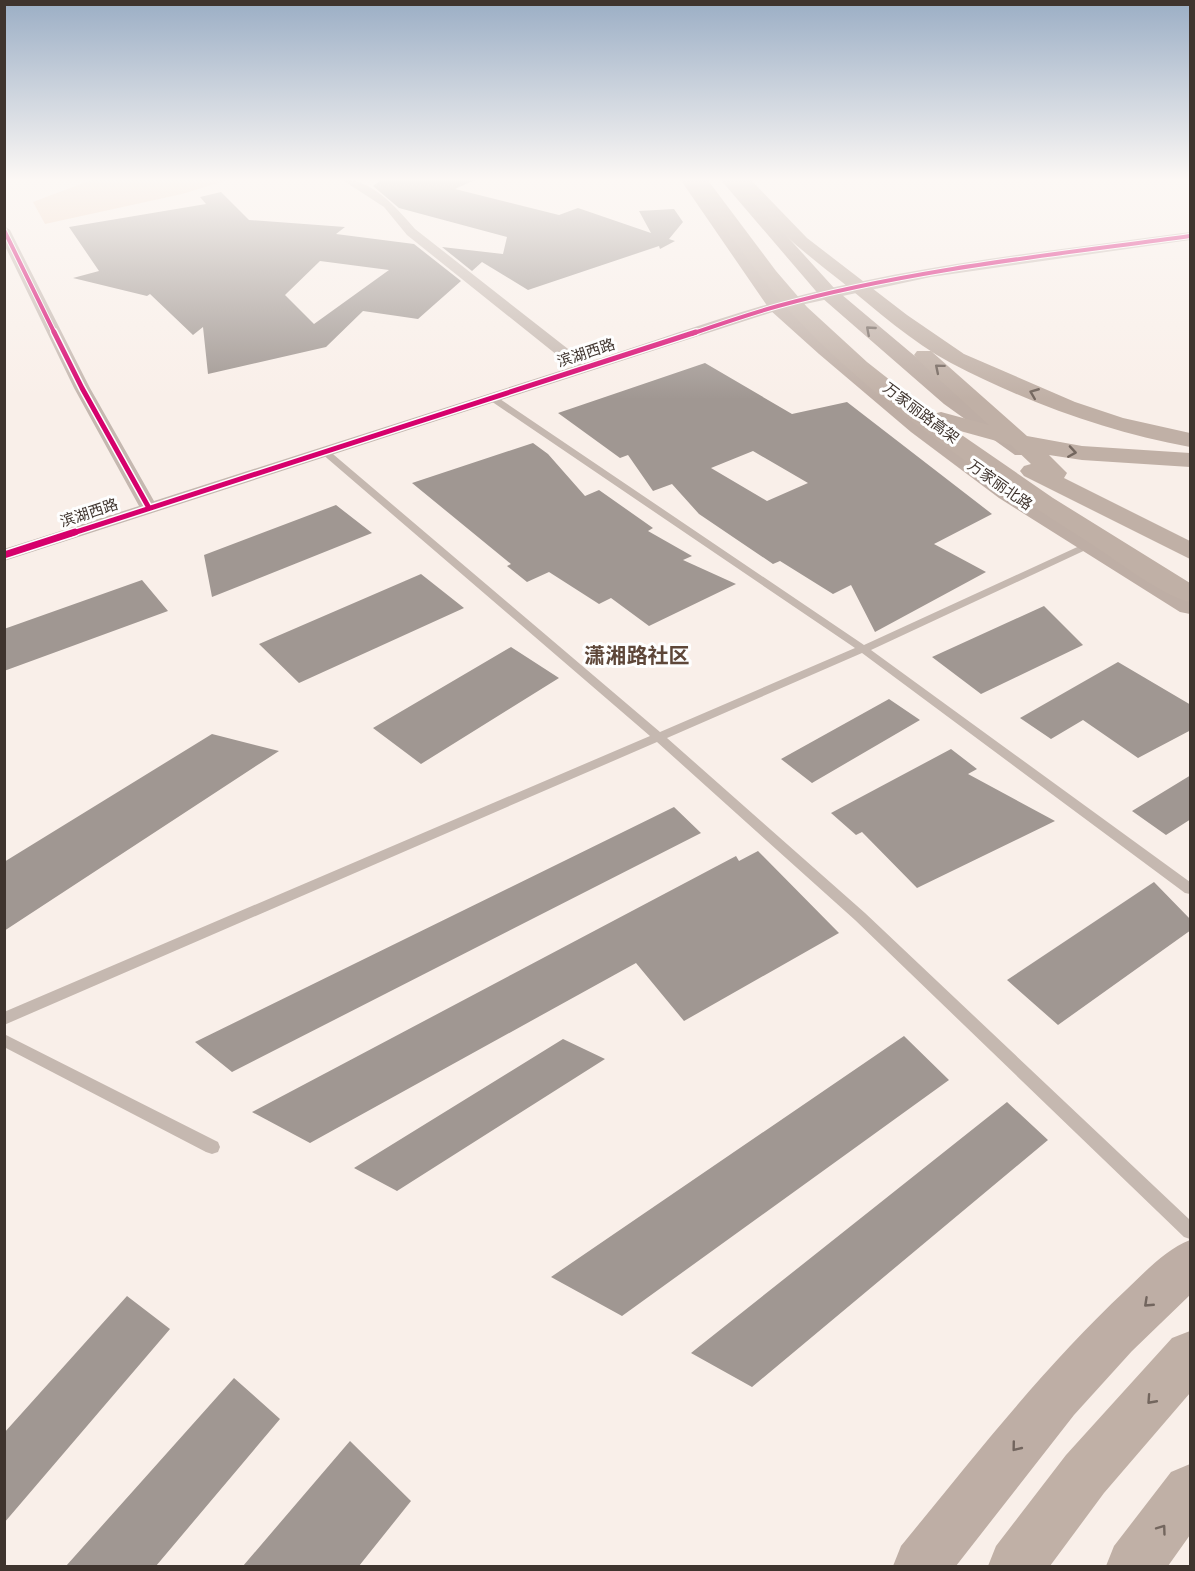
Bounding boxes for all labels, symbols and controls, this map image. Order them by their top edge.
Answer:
one-way arrow [866,326,877,337]
street label: 滨湖西路 [555,335,617,370]
one-way arrow [935,364,946,375]
street label: 万家丽路高架 [880,379,962,446]
one-way arrow [1029,388,1040,400]
one-way arrow [1067,445,1077,457]
street label: 万家丽北路 [965,456,1036,513]
street label: 滨湖西路 [58,495,120,530]
district label: 潇湘路社区 [585,643,690,667]
one-way arrow [1144,1296,1155,1307]
one-way arrow [1147,1393,1158,1403]
one-way arrow [1012,1440,1023,1451]
one-way arrow [1155,1524,1166,1535]

